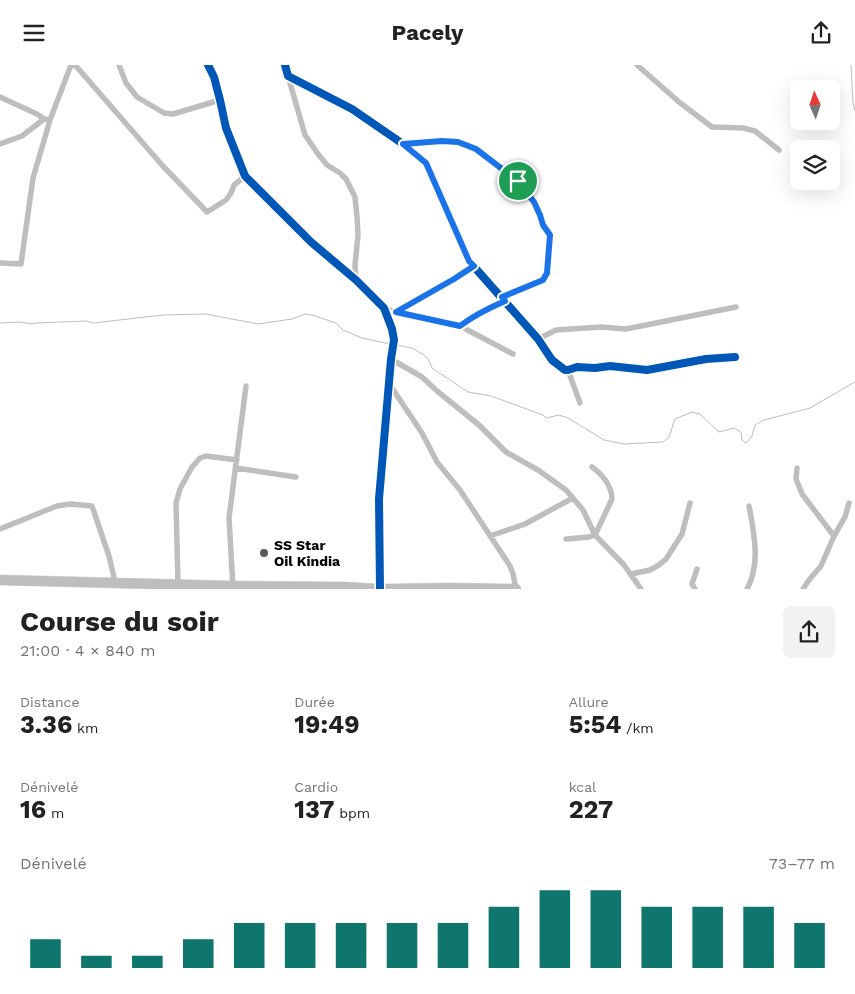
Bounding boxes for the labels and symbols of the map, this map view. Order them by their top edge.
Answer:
north arrow [790,80,840,130]
pin [497,160,539,202]
place label: SS Star Oil Kindia [274,537,341,569]
marker: SS Star Oil Kindia [258,547,270,559]

